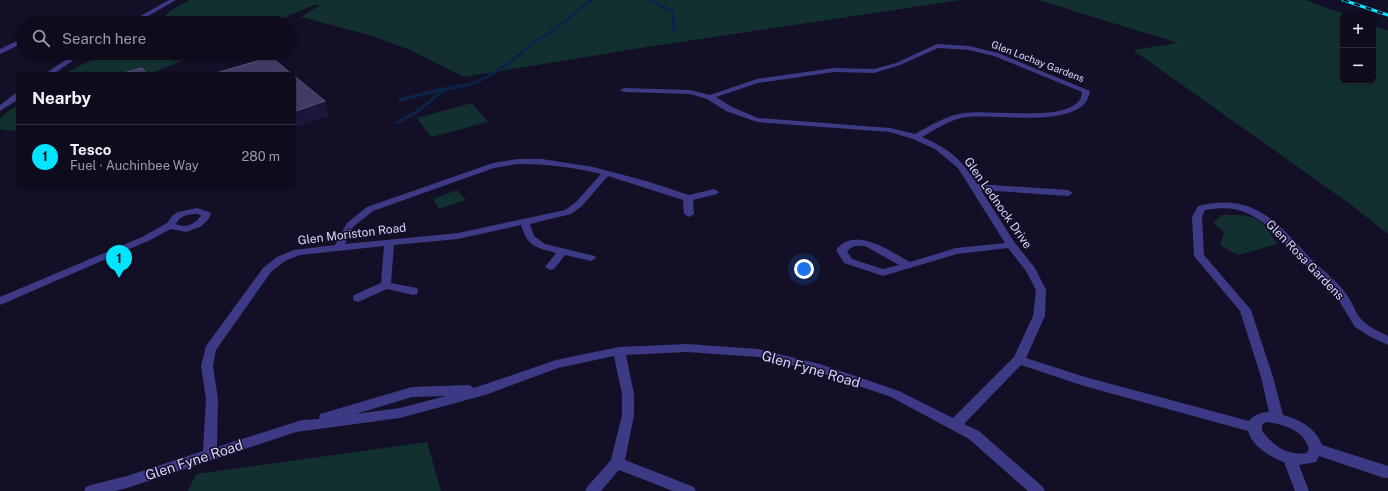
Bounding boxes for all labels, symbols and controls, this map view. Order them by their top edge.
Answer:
map controls [1340,12,1376,84]
button: + [1340,12,1376,48]
search box [16,16,296,60]
icon: search [30,27,52,49]
text: Search here [62,30,146,47]
street label: Glen Lochay Gardens [990,38,1086,84]
button: − [1340,48,1376,84]
text: Nearby [32,88,91,108]
text: Tesco [70,141,111,158]
text: 1 [42,149,48,164]
text: 280 m [242,149,280,164]
street label: Glen Lednock Drive [961,155,1035,251]
text: Fuel · Auchinbee Way [70,158,199,173]
street label: Glen Rosa Gardens [1263,217,1347,303]
street label: Glen Moriston Road [297,220,407,248]
pin: 1 [106,245,132,278]
your location [794,259,814,279]
street label: Glen Fyne Road [760,347,862,391]
street label: Glen Fyne Road [143,437,245,483]

